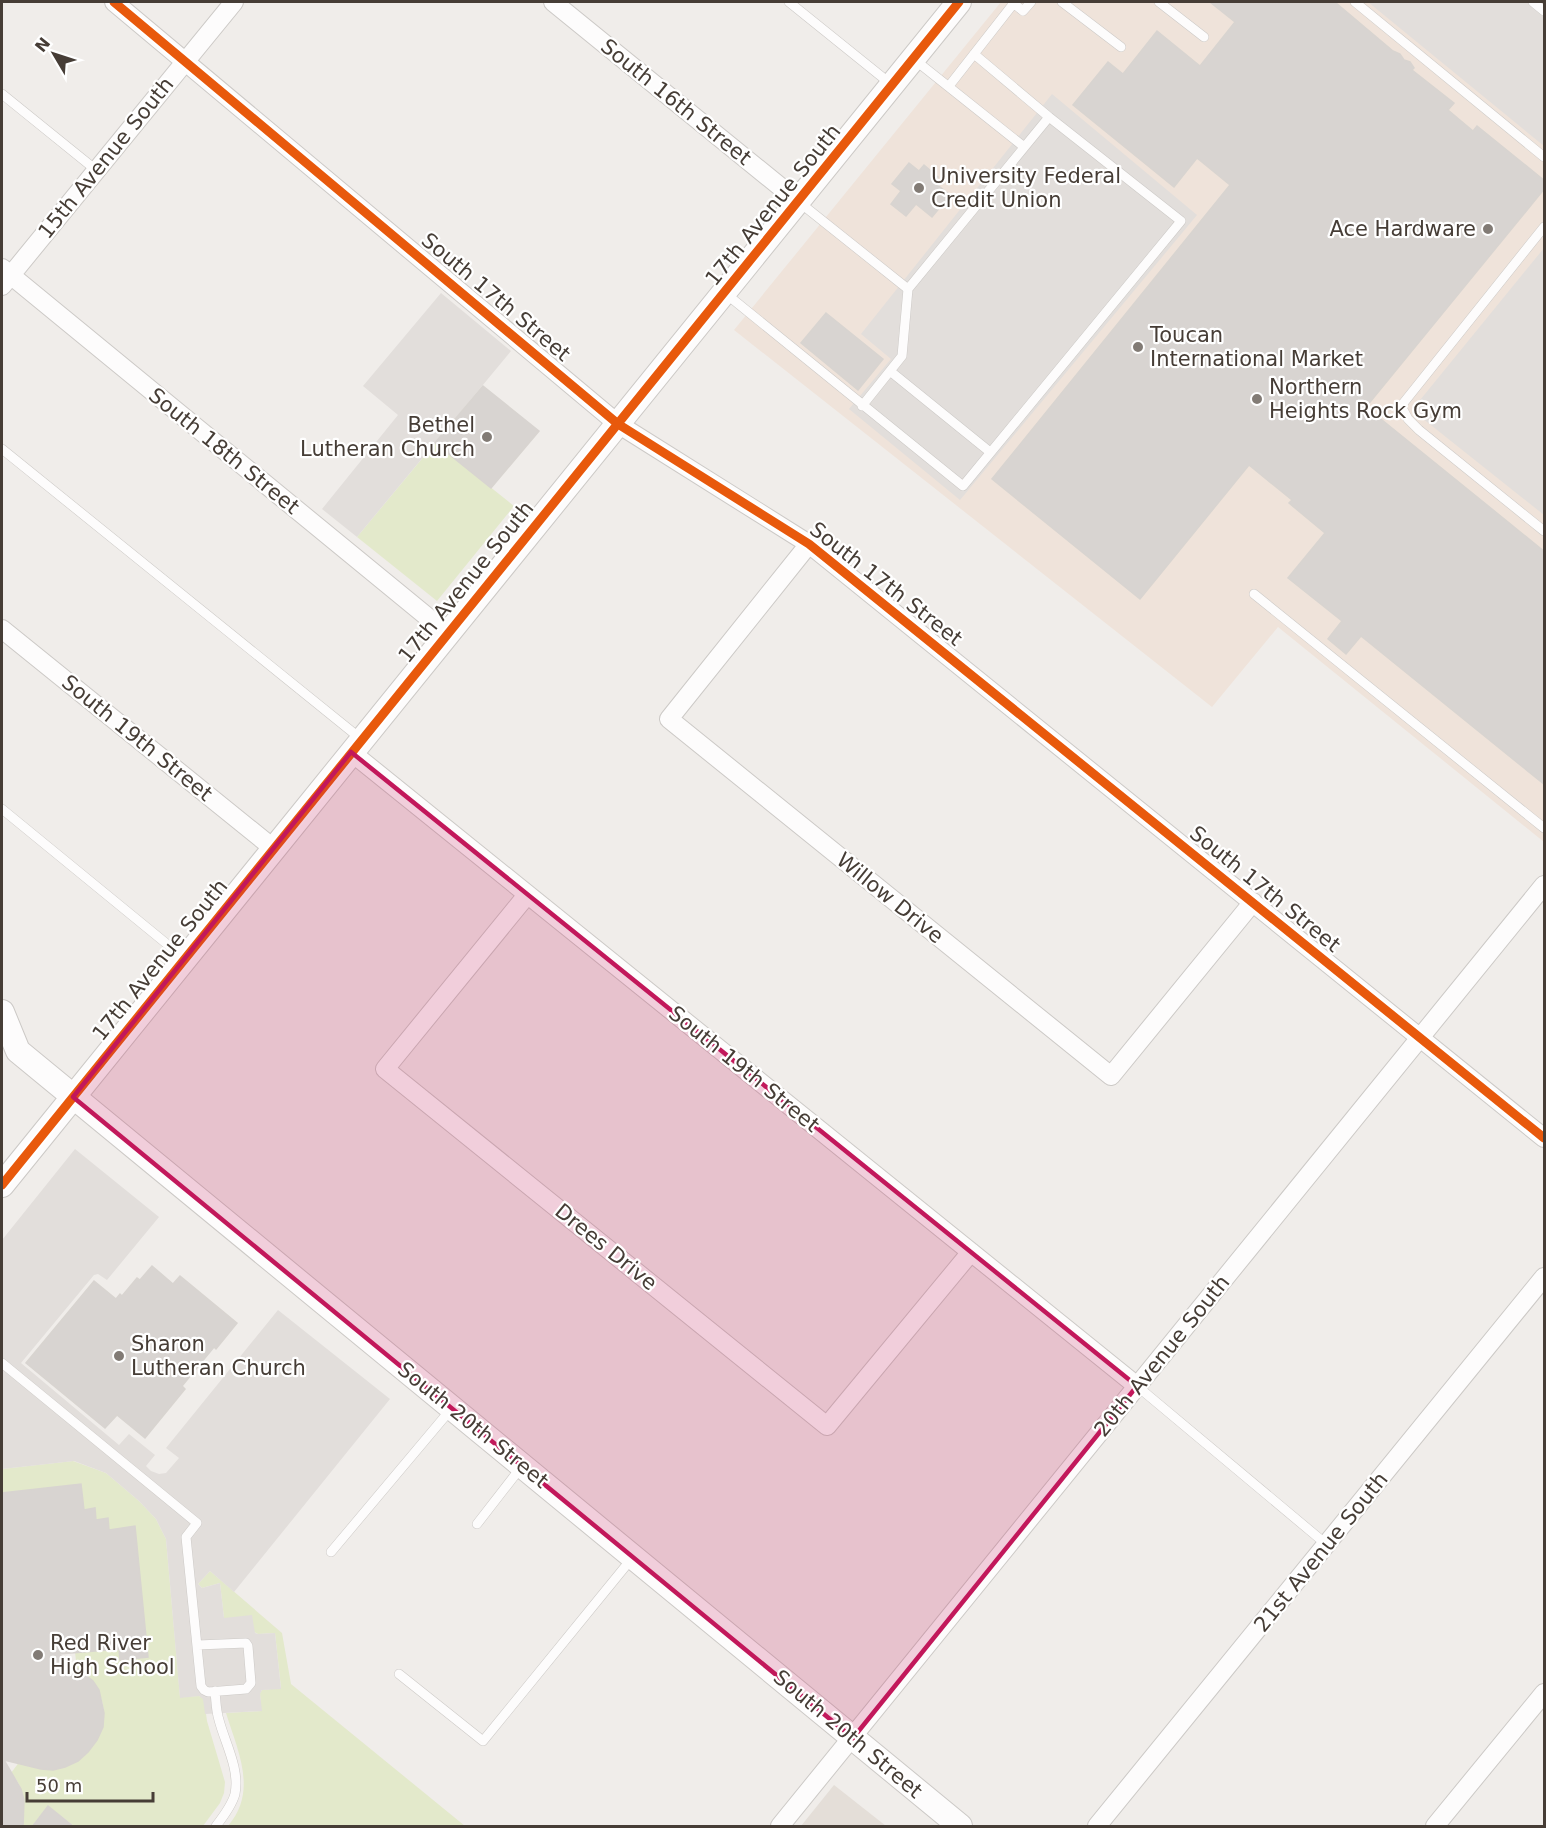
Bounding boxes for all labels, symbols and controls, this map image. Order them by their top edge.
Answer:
north arrow [24,24,84,84]
text: N [31,34,54,56]
street label: South 16th Street [596,34,756,170]
street label: 15th Avenue South [34,72,178,244]
street label: 17th Avenue South [701,119,845,291]
place label: University Federal Credit Union [931,164,1121,212]
marker: University Federal Credit Union [912,181,926,195]
place label: Ace Hardware [1329,217,1476,241]
marker: Ace Hardware [1481,222,1495,236]
street label: South 17th Street [417,228,575,366]
place label: Toucan International Market [1149,323,1363,371]
marker: Toucan International Market [1131,340,1145,354]
place label: Northern Heights Rock Gym [1269,375,1462,423]
street label: South 18th Street [144,383,304,519]
marker: Northern Heights Rock Gym [1250,392,1264,406]
place label: Bethel Lutheran Church [300,413,475,461]
marker: Bethel Lutheran Church [480,430,494,444]
street label: 17th Avenue South [394,496,538,668]
street label: South 17th Street [805,517,967,651]
street label: South 19th Street [57,670,217,806]
street label: South 17th Street [1185,821,1345,957]
street label: Willow Drive [832,848,948,948]
street label: 17th Avenue South [88,874,232,1046]
street label: South 19th Street [664,1001,824,1137]
street label: Drees Drive [550,1199,662,1295]
street label: 20th Avenue South [1090,1270,1234,1442]
place label: Sharon Lutheran Church [131,1332,306,1380]
marker: Sharon Lutheran Church [112,1349,126,1363]
street label: South 20th Street [393,1357,553,1493]
street label: 21st Avenue South [1249,1467,1393,1637]
place label: Red River High School [50,1631,175,1679]
marker: Red River High School [31,1648,45,1662]
street label: South 20th Street [769,1665,927,1803]
scale bar [27,1765,153,1803]
text: 50 m [36,1775,82,1796]

